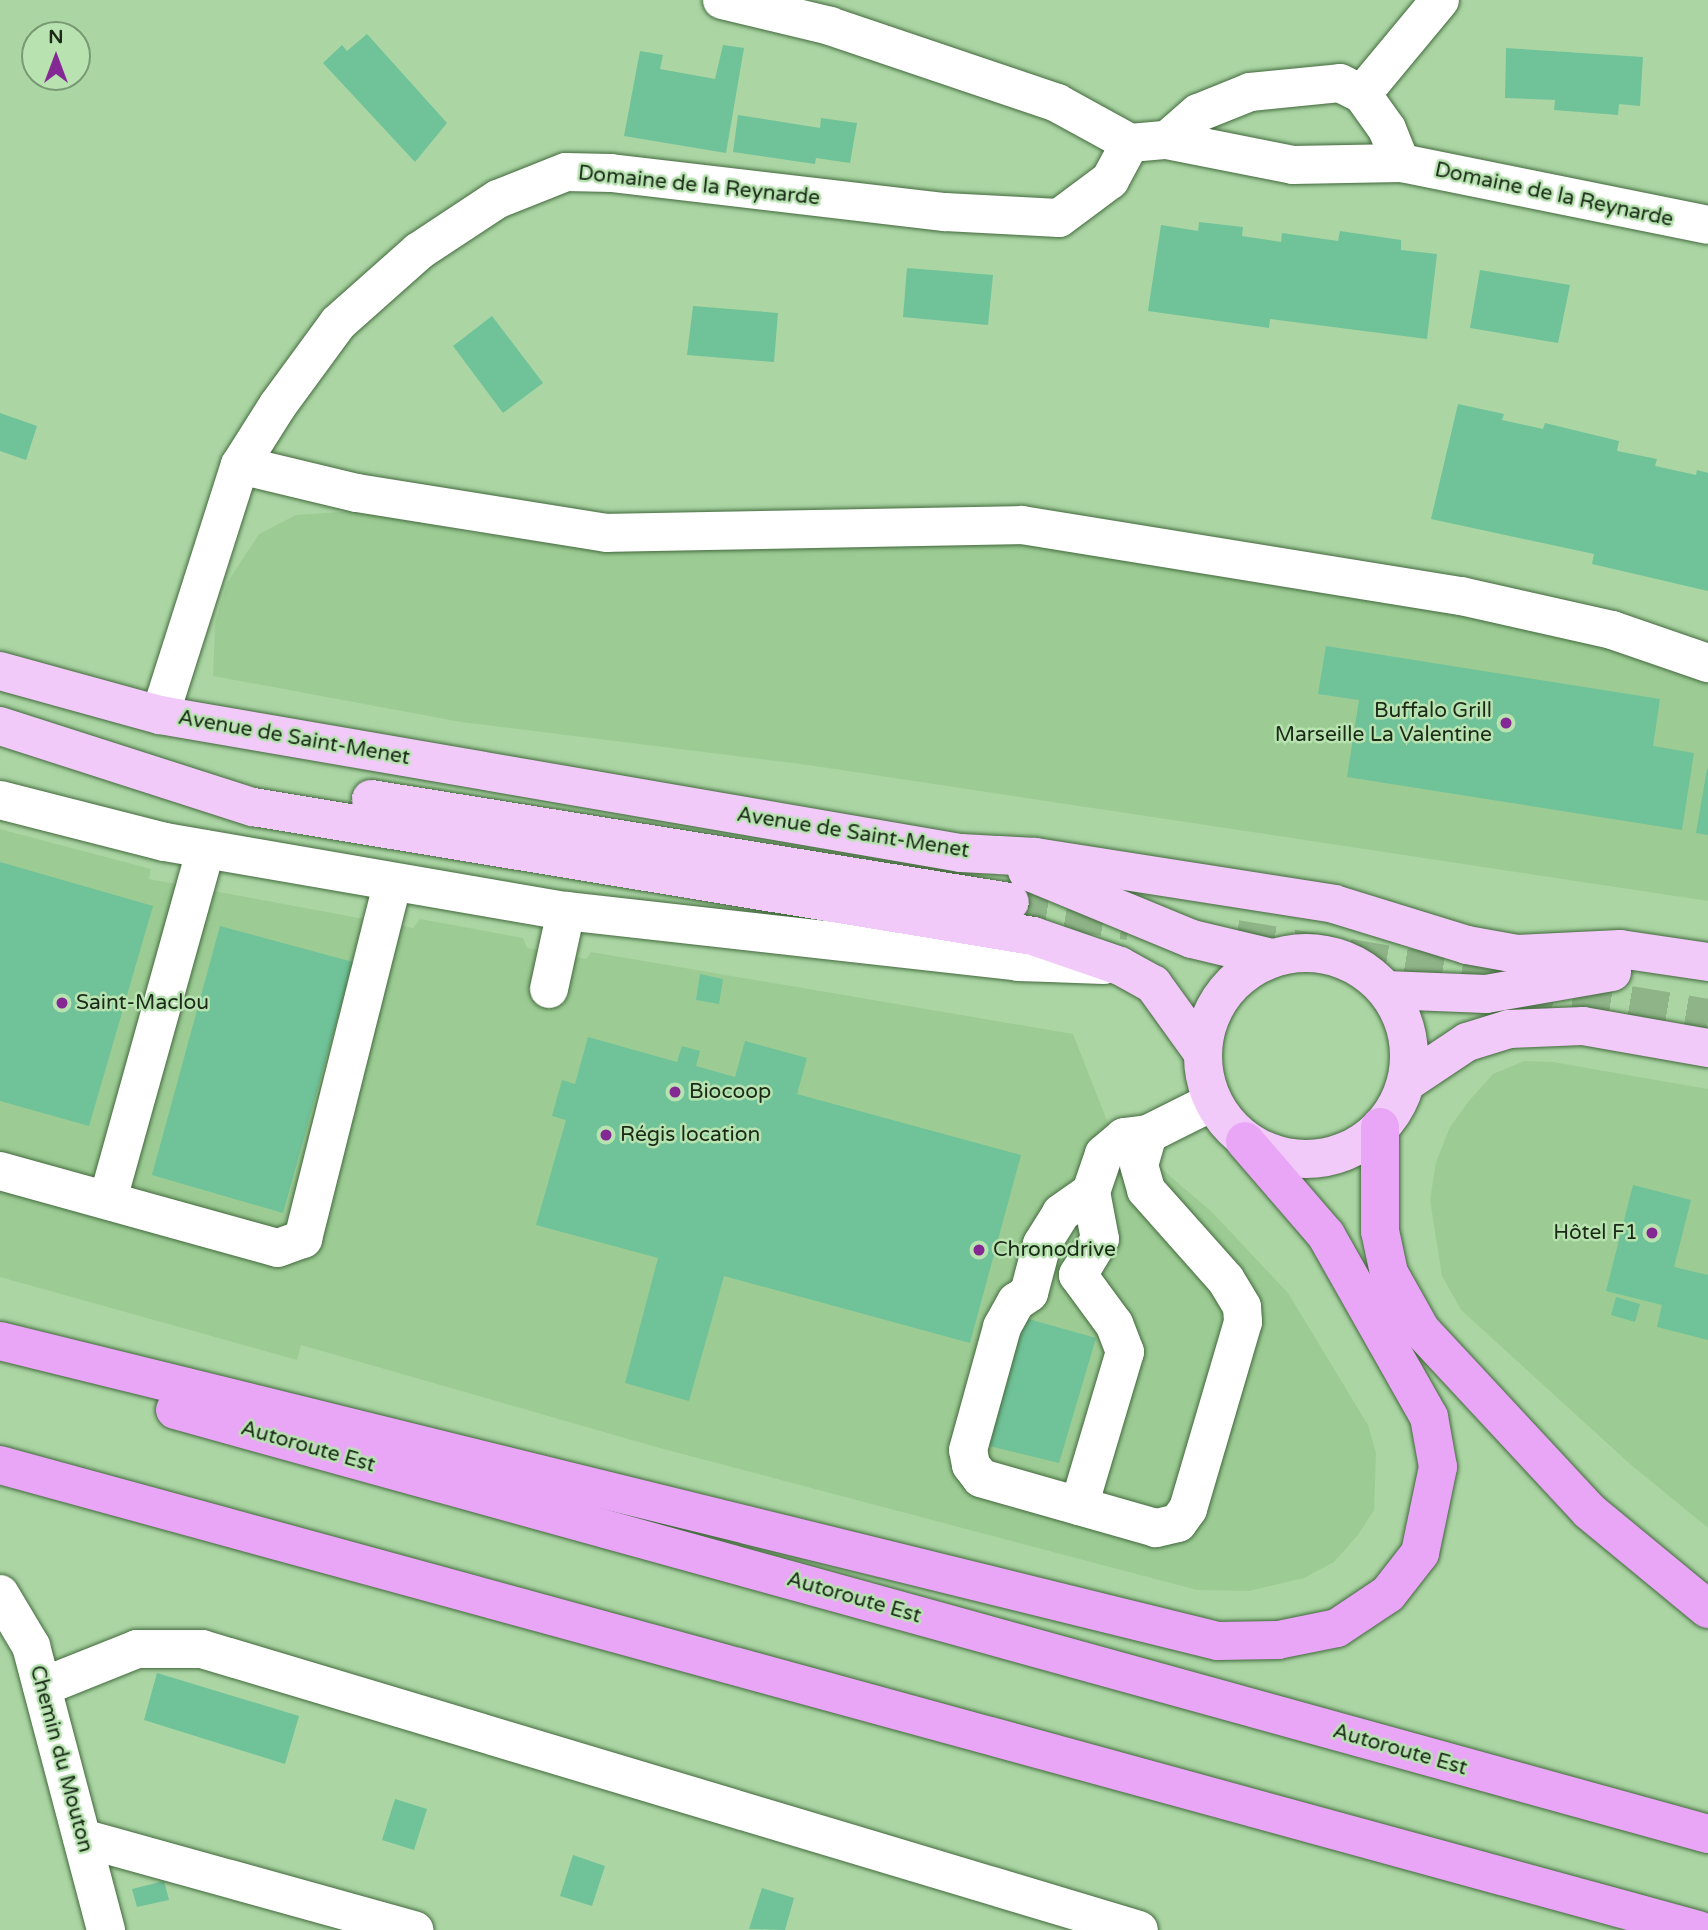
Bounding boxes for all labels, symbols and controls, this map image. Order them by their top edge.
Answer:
north arrow [21,21,91,91]
text: N [48,26,64,48]
street label: Domaine de la Reynarde [1432,157,1676,233]
street label: Domaine de la Reynarde [577,161,821,211]
place label: Buffalo Grill Marseille La Valentine [1275,698,1492,748]
street label: Avenue de Saint-Menet [176,705,412,771]
marker: Buffalo Grill Marseille La Valentine [1498,715,1514,731]
street label: Avenue de Saint-Menet [735,802,971,864]
place label: Saint-Maclou [76,990,209,1016]
marker: Saint-Maclou [54,995,70,1011]
place label: Biocoop [689,1079,771,1105]
marker: Biocoop [667,1084,683,1100]
place label: Régis location [620,1122,760,1148]
marker: Régis location [598,1127,614,1143]
place label: Hôtel F1 [1553,1220,1638,1246]
marker: Hôtel F1 [1644,1225,1660,1241]
place label: Chronodrive [993,1237,1116,1263]
marker: Chronodrive [971,1242,987,1258]
street label: Autoroute Est [238,1416,378,1478]
street label: Autoroute Est [784,1567,924,1629]
street label: Chemin du Mouton [24,1663,98,1855]
street label: Autoroute Est [1330,1719,1470,1781]

